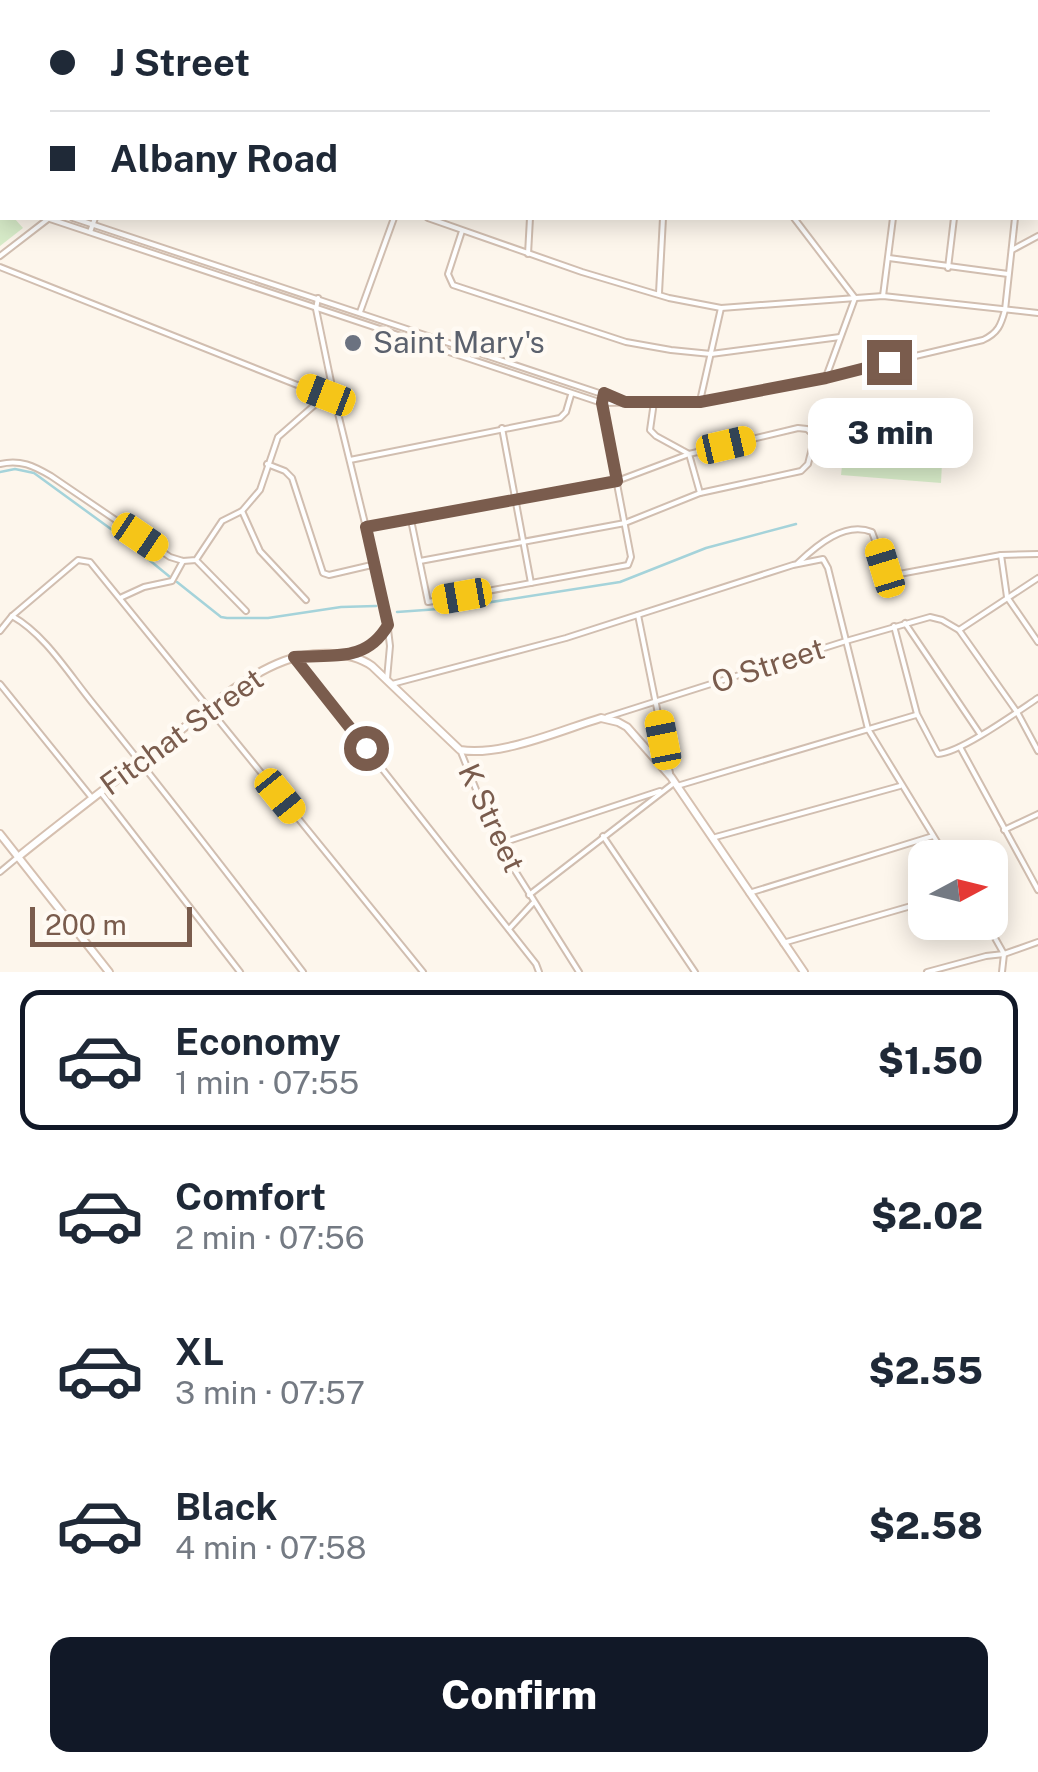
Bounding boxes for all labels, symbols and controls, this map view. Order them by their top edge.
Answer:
text: J Street [110,40,250,85]
text: Albany Road [110,136,338,181]
place label: Saint Mary's [373,324,545,360]
marker: Saint Mary's [342,332,364,354]
route end [867,340,912,385]
car [293,370,359,420]
callout: 3 min [806,397,972,467]
text: 3 min [848,414,933,451]
car [693,424,759,466]
car [107,508,173,566]
car [862,535,908,601]
car [430,576,494,616]
street label: O Street [707,630,829,700]
street label: Fitchat Street [93,660,270,802]
car [643,708,683,772]
route start [344,726,389,771]
street label: K Street [451,758,533,877]
car [249,763,311,829]
north arrow [908,840,1008,940]
map controls [908,840,1008,940]
scale bar [30,902,192,946]
text: 200 m [45,908,127,941]
icon: car [55,1015,145,1105]
text: Economy [175,1019,341,1064]
text: $1.50 [878,1038,983,1083]
text: 1 min · 07:55 [175,1064,359,1101]
icon: car [55,1170,145,1260]
text: Comfort [175,1174,326,1219]
text: $2.02 [871,1193,983,1238]
text: 2 min · 07:56 [175,1219,365,1256]
icon: car [55,1325,145,1415]
text: XL [175,1329,224,1374]
text: $2.55 [868,1348,983,1393]
text: 3 min · 07:57 [175,1374,365,1411]
icon: car [55,1480,145,1570]
text: Black [175,1484,278,1529]
text: $2.58 [869,1503,983,1548]
text: 4 min · 07:58 [175,1529,367,1566]
button: Confirm [50,1637,988,1752]

